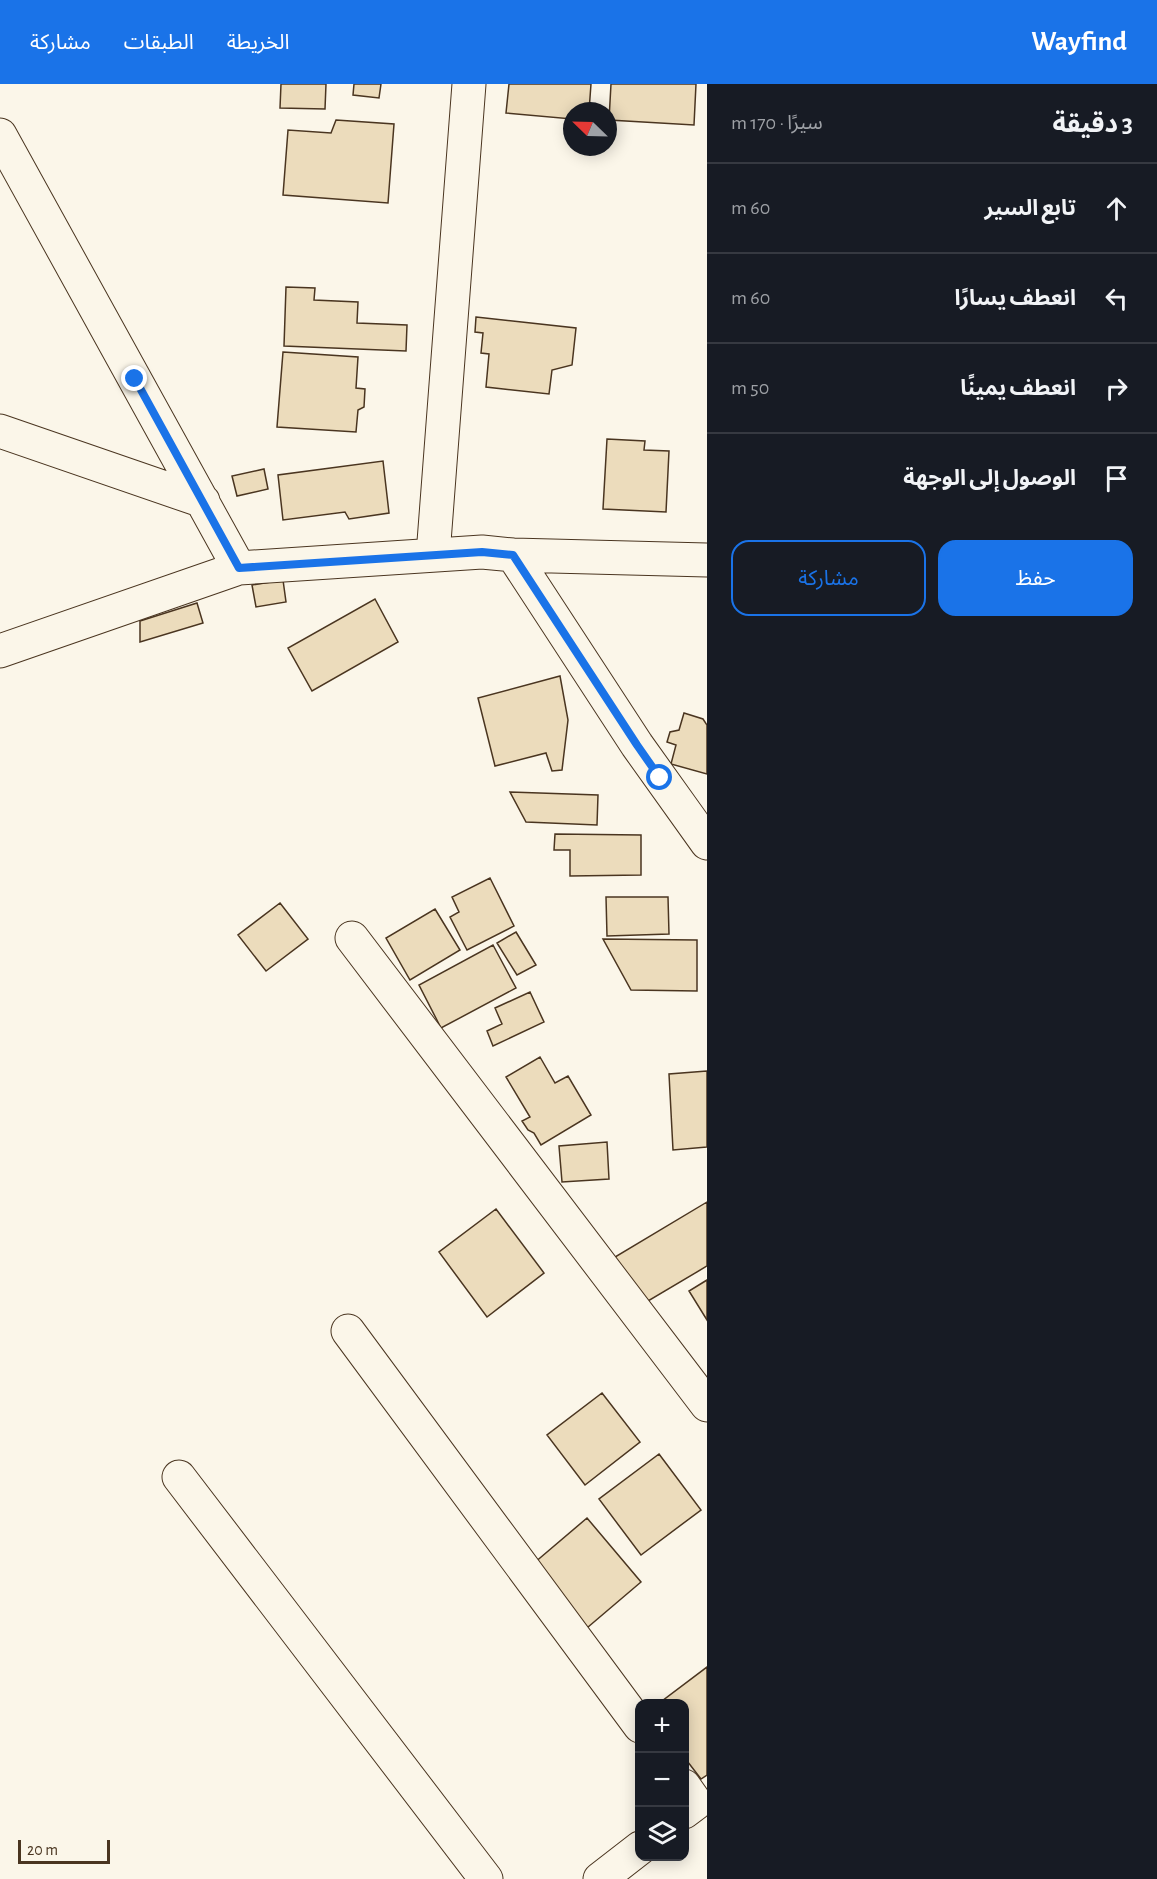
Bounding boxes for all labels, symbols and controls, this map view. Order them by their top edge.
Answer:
text: Wayfind [1031,28,1127,56]
text: مشاركة [30,32,91,53]
text: الطبقات [124,32,194,53]
text: الخريطة [227,32,290,53]
north arrow [563,102,617,156]
text: 3 دقيقة [1052,111,1133,137]
text: سيرًا · 170 m [731,113,823,133]
icon: ahead [1100,192,1133,225]
text: تابع السير [984,197,1076,219]
text: 60 m [731,198,770,218]
icon: left [1100,282,1133,315]
text: انعطف يسارًا [954,287,1076,309]
text: 60 m [731,288,770,308]
route end [121,365,147,391]
icon: right [1100,372,1133,405]
text: انعطف يمينًا [960,377,1076,399]
text: 50 m [731,378,769,398]
icon: arrive [1100,462,1133,495]
text: الوصول إلى الوجهة [903,467,1076,489]
button: مشاركة [731,540,926,616]
button: حفظ [938,540,1133,616]
route start [646,764,672,790]
map controls [635,1699,689,1861]
button: + [635,1699,689,1753]
button: − [635,1753,689,1807]
button: layers [635,1807,689,1861]
scale bar [18,1837,110,1864]
text: 20 m [27,1842,58,1858]

